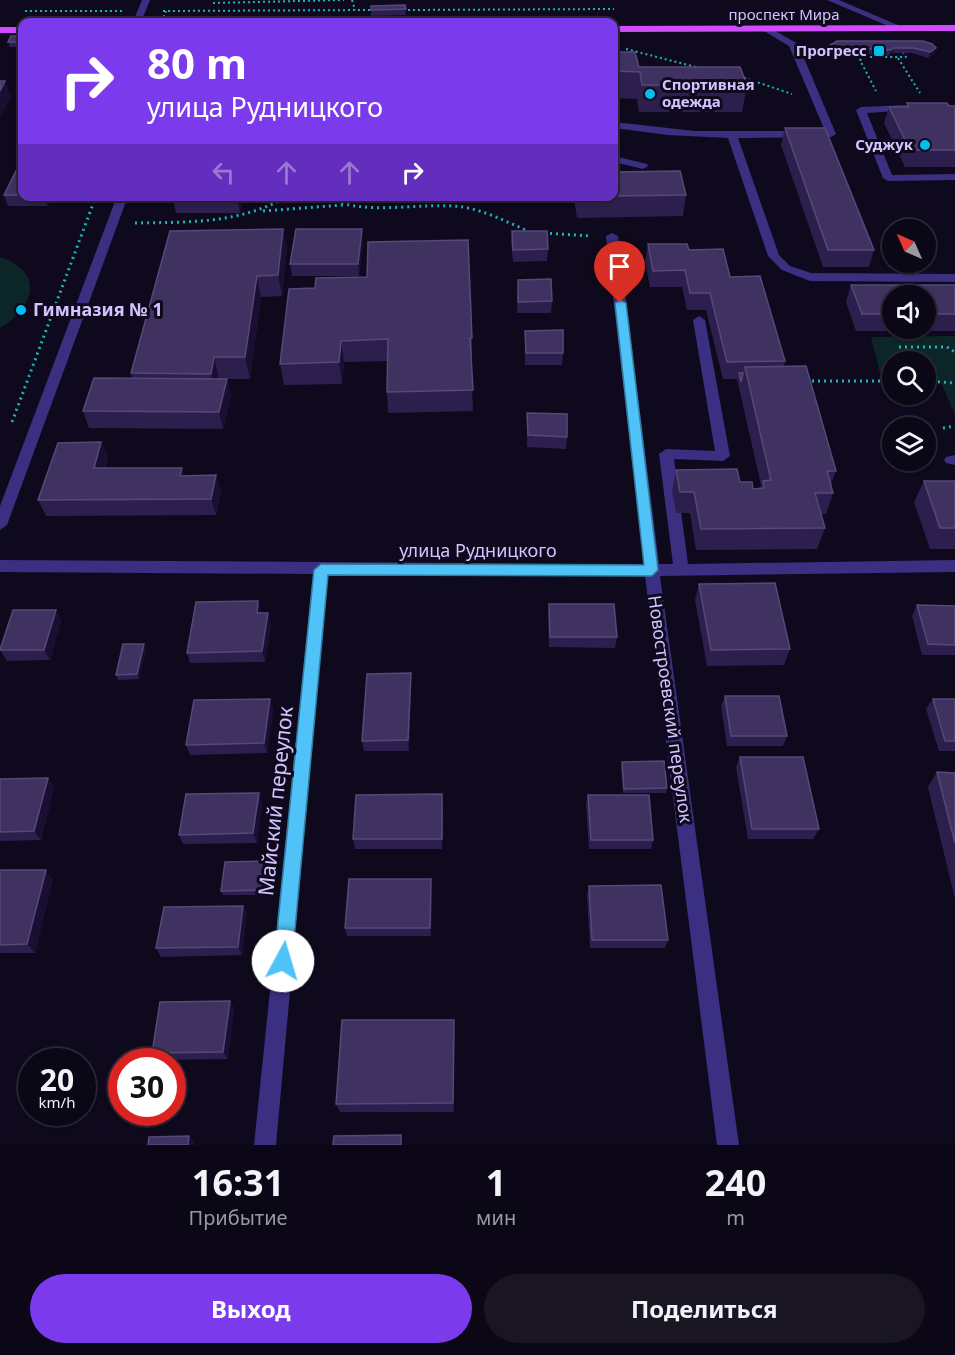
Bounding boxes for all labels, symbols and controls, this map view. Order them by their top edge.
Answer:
street label: проспект Мира [728,4,840,24]
text: 80 m [147,34,247,91]
place label: Прогресс [796,40,867,60]
icon: right [48,42,126,120]
marker: Прогресс [872,44,886,58]
place label: Спортивная одежда [662,74,755,111]
marker: Спортивная одежда [643,87,657,101]
text: улица Рудницкого [147,88,383,125]
place label: Суджук [855,134,914,154]
marker: Суджук [918,138,932,152]
icon: left [207,156,240,189]
icon: ahead [270,156,303,189]
icon: ahead [333,156,366,189]
icon: right [396,156,429,189]
north arrow [882,219,936,273]
map controls [882,219,936,471]
pin [594,241,645,303]
icon: arrive [603,250,636,283]
button: sound [882,285,936,339]
place label: Гимназия № 1 [33,297,163,321]
marker: Гимназия № 1 [14,303,28,317]
button: search [882,351,936,405]
button: layers [882,417,936,471]
street label: улица Рудницкого [399,538,557,562]
street label: Новостроевский переулок [643,594,699,825]
street label: Майский переулок [251,705,299,897]
position arrow [251,929,315,993]
speed limit sign: 30 [108,1048,186,1126]
text: 20 [40,1059,74,1100]
text: km/h [39,1092,75,1112]
text: 16:31 [192,1158,284,1207]
text: 1 [486,1158,506,1207]
text: 240 [705,1158,766,1207]
text: Прибытие [189,1204,288,1231]
text: мин [476,1204,516,1231]
text: m [726,1204,745,1231]
button: Выход [30,1274,472,1343]
button: Поделиться [484,1274,925,1343]

